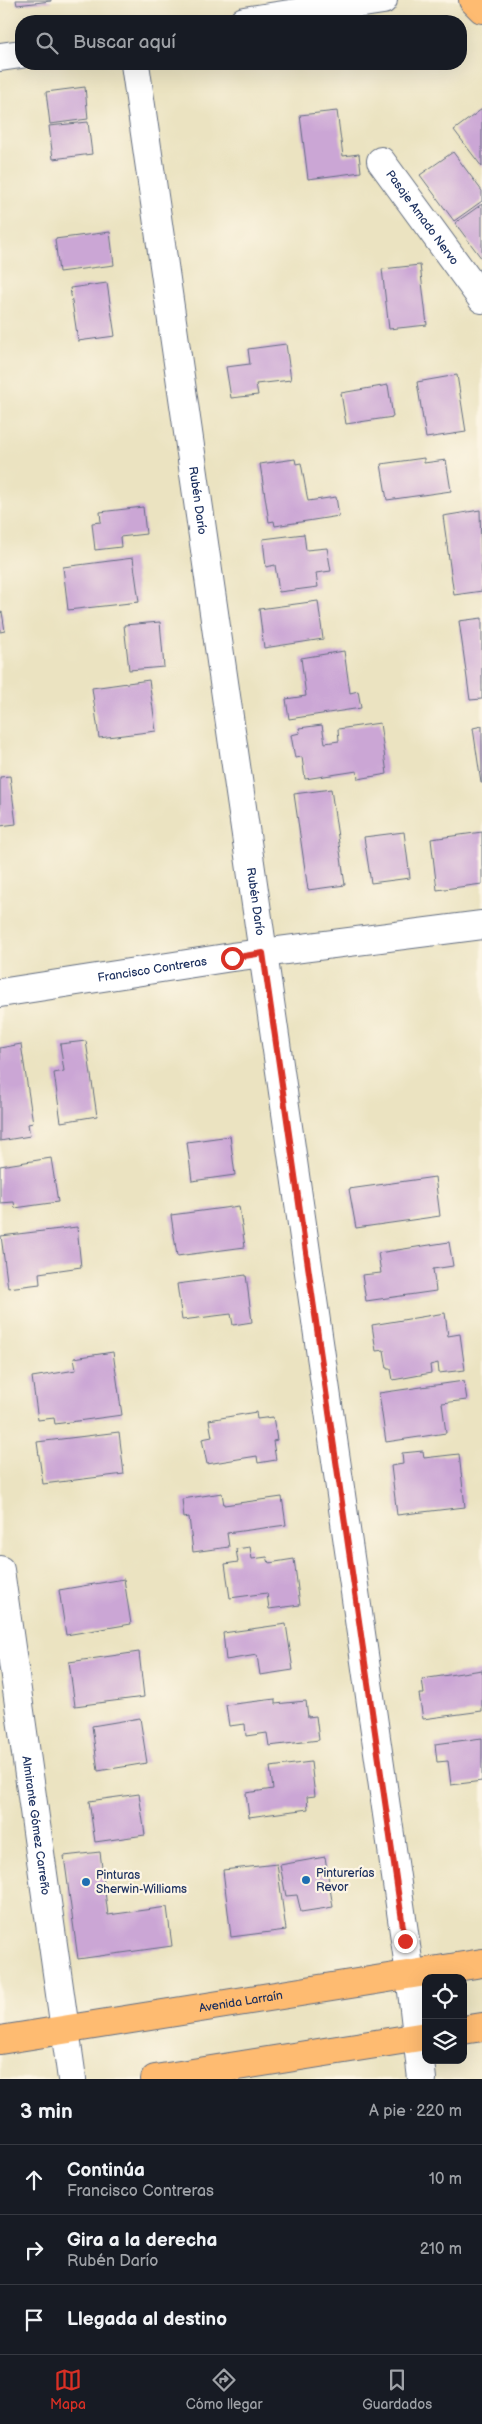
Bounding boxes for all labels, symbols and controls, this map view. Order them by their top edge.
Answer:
search box [15,15,467,70]
icon: search [33,29,61,57]
text: Buscar aquí [73,31,176,54]
street label: Pasaje Amado Nervo [383,167,462,268]
street label: Rubén Darío [186,465,210,536]
street label: Rubén Darío [243,866,268,937]
route start [221,947,244,970]
street label: Francisco Contreras [97,954,208,985]
street label: Almirante Gómez Carreño [19,1755,53,1896]
place label: Pinturerías Revor [316,1866,375,1895]
place label: Pinturas Sherwin-Williams [96,1868,187,1897]
marker: Pinturerías Revor [300,1874,312,1886]
marker: Pinturas Sherwin-Williams [80,1876,92,1888]
route end [394,1930,417,1953]
map controls [422,1974,467,2064]
button: locate [422,1974,467,2019]
street label: Avenida Larraín [198,1987,284,2016]
button: layers [422,2019,467,2064]
text: 3 min [20,2099,73,2124]
text: A pie · 220 m [369,2102,462,2121]
text: Continúa [67,2159,145,2182]
icon: ahead [20,2166,48,2194]
text: 10 m [429,2170,462,2189]
text: Francisco Contreras [67,2182,214,2201]
text: Gira a la derecha [67,2229,217,2252]
icon: right [20,2236,48,2264]
text: 210 m [420,2240,462,2259]
text: Rubén Darío [67,2252,158,2271]
icon: arrive [20,2306,48,2334]
text: Llegada al destino [67,2308,227,2331]
tab: Mapa [50,2366,86,2413]
tab: Cómo llegar [186,2366,262,2413]
tab: Guardados [362,2366,432,2413]

